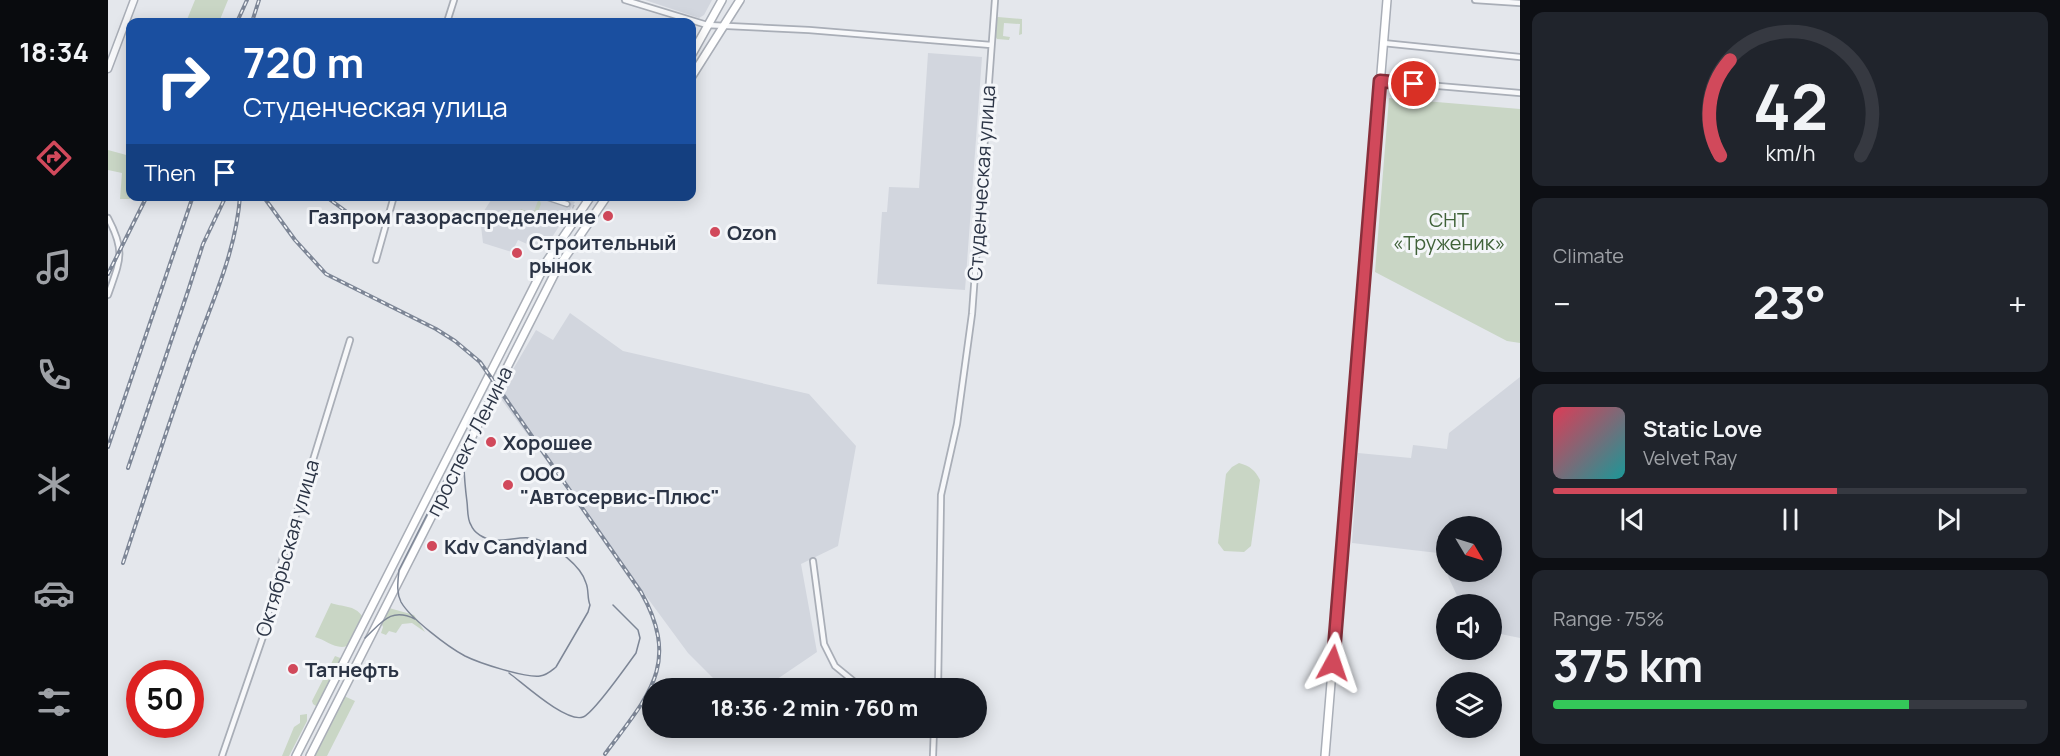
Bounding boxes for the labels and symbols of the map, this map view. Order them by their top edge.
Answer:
pin [1388,58,1439,109]
street label: Студенческая улица [961,84,1001,282]
place label: Газпром газораспределение [308,203,596,230]
park label: СНТ «Труженик» [1393,206,1505,256]
marker: Газпром газораспределение [601,209,615,223]
place label: Ozon [727,219,777,246]
marker: Ozon [708,225,722,239]
place label: Строительный рынок [529,229,676,279]
marker: Строительный рынок [510,246,524,260]
street label: проспект Ленина [420,361,518,521]
place label: Хорошее [503,429,593,456]
marker: Хорошее [484,435,498,449]
street label: Октябрьская улица [249,456,325,640]
place label: ООО "Автосервис-Плюс" [520,460,720,510]
marker: ООО "Автосервис-Плюс" [501,478,515,492]
north arrow [1436,516,1502,582]
place label: Kdv Candyland [444,533,588,560]
marker: Kdv Candyland [425,539,439,553]
position arrow [1301,631,1365,695]
place label: Татнефть [305,656,399,683]
speed limit sign: 50 [126,660,204,738]
marker: Татнефть [286,662,300,676]

